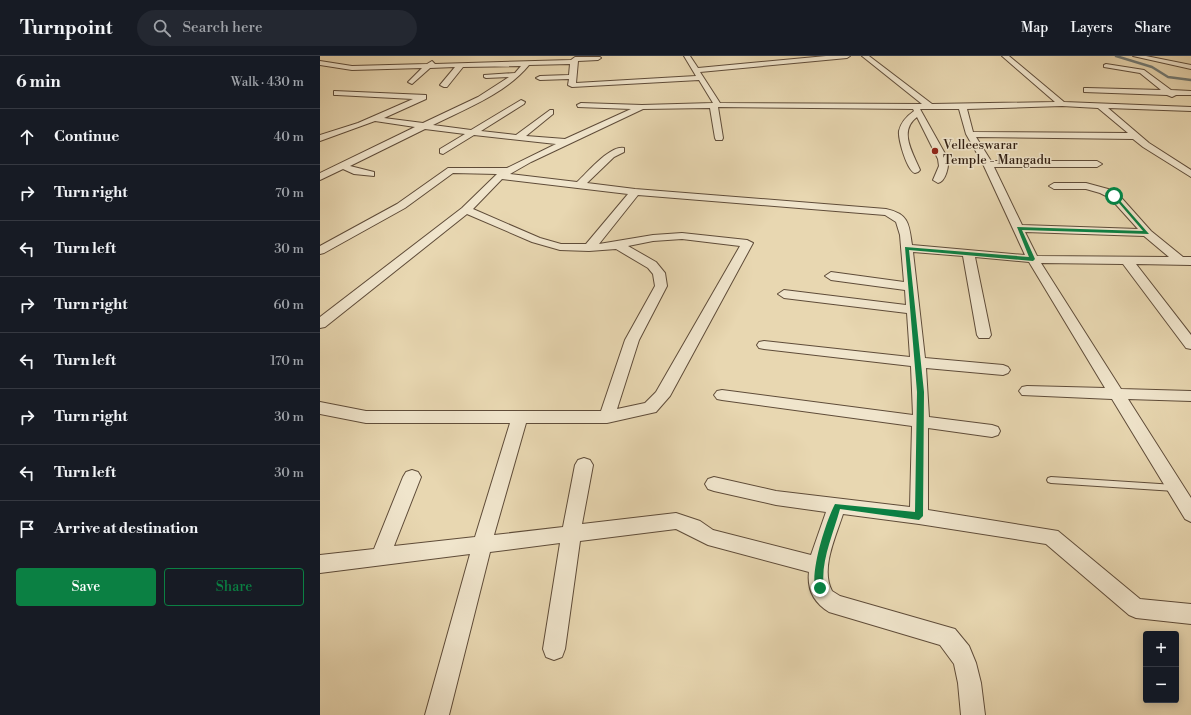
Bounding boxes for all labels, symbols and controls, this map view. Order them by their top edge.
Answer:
search box [137,10,417,46]
text: Turnpoint [20,16,113,40]
icon: search [151,17,173,39]
text: Search here [183,18,263,37]
text: Map [1021,19,1048,37]
text: Layers [1070,19,1113,37]
text: Share [1135,19,1171,37]
text: 6 min [16,71,61,93]
text: Walk · 430 m [231,74,304,90]
icon: ahead [16,126,38,148]
text: Continue [54,127,119,146]
text: 40 m [274,129,304,145]
place label: Velleeswarar Temple - Mangadu [942,137,1052,168]
marker: Velleeswarar Temple - Mangadu [930,146,940,156]
icon: right [16,182,38,204]
text: Turn right [54,183,128,202]
text: 70 m [275,185,304,201]
route start [1105,187,1123,205]
icon: left [16,238,38,260]
text: Turn left [54,239,116,258]
text: 30 m [274,241,304,257]
icon: right [16,294,38,316]
text: Turn right [54,295,128,314]
text: 60 m [273,297,304,313]
icon: left [16,350,38,372]
text: Turn left [54,351,116,370]
text: 170 m [270,353,304,369]
icon: right [16,406,38,428]
text: Turn right [54,407,128,426]
text: 30 m [274,409,304,425]
icon: left [16,462,38,484]
text: Turn left [54,463,116,482]
text: 30 m [274,465,304,481]
icon: arrive [16,518,38,540]
text: Arrive at destination [54,519,198,538]
button: Save [16,568,156,606]
button: Share [164,568,304,606]
route end [811,579,829,597]
map controls [1143,631,1179,703]
button: + [1143,631,1179,667]
button: − [1143,667,1179,703]

